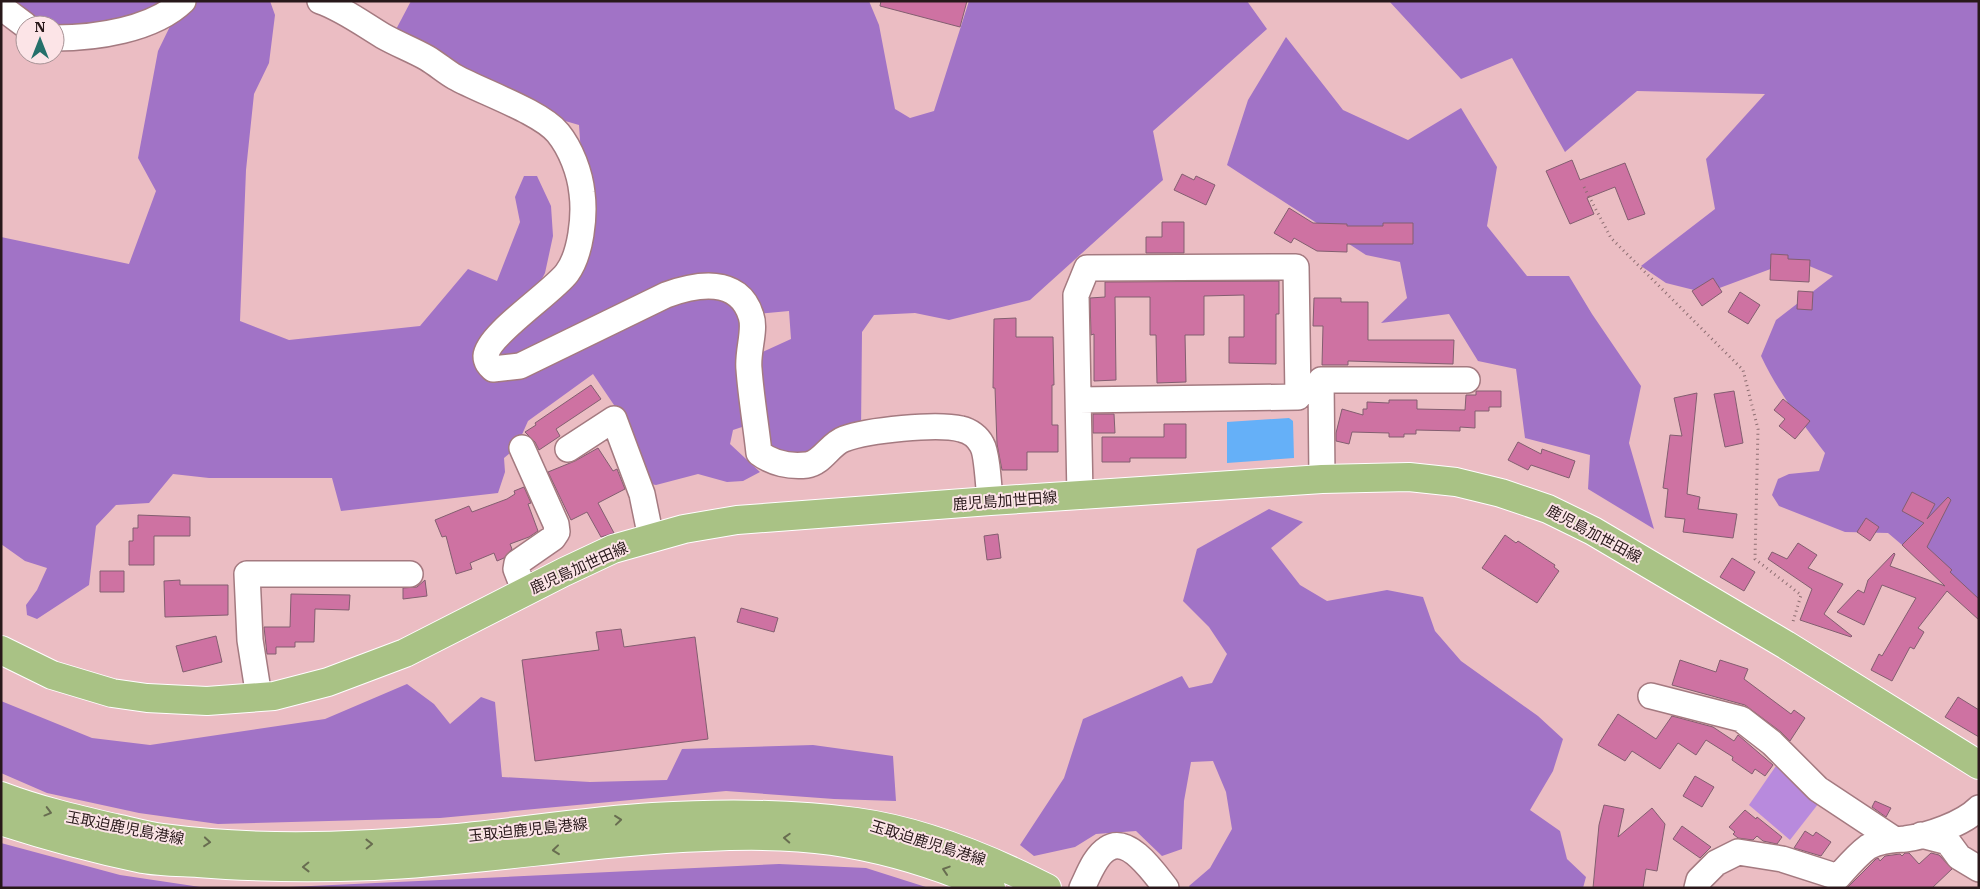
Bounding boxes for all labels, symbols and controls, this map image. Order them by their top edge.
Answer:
north arrow [15,15,65,65]
text: N [34,18,46,36]
street label: 鹿児島加世田線 [952,487,1058,514]
street label: 鹿児島加世田線 [1543,501,1645,567]
street label: 鹿児島加世田線 [527,538,631,598]
one-way arrow [43,806,51,816]
street label: 玉取迫鹿児島港線 [64,807,186,848]
street label: 玉取迫鹿児島港線 [467,814,589,845]
one-way arrow [614,815,622,826]
street label: 玉取迫鹿児島港線 [868,816,988,869]
one-way arrow [783,832,791,843]
one-way arrow [203,837,211,848]
one-way arrow [366,839,373,849]
one-way arrow [551,844,559,855]
one-way arrow [302,862,310,872]
one-way arrow [942,866,951,876]

